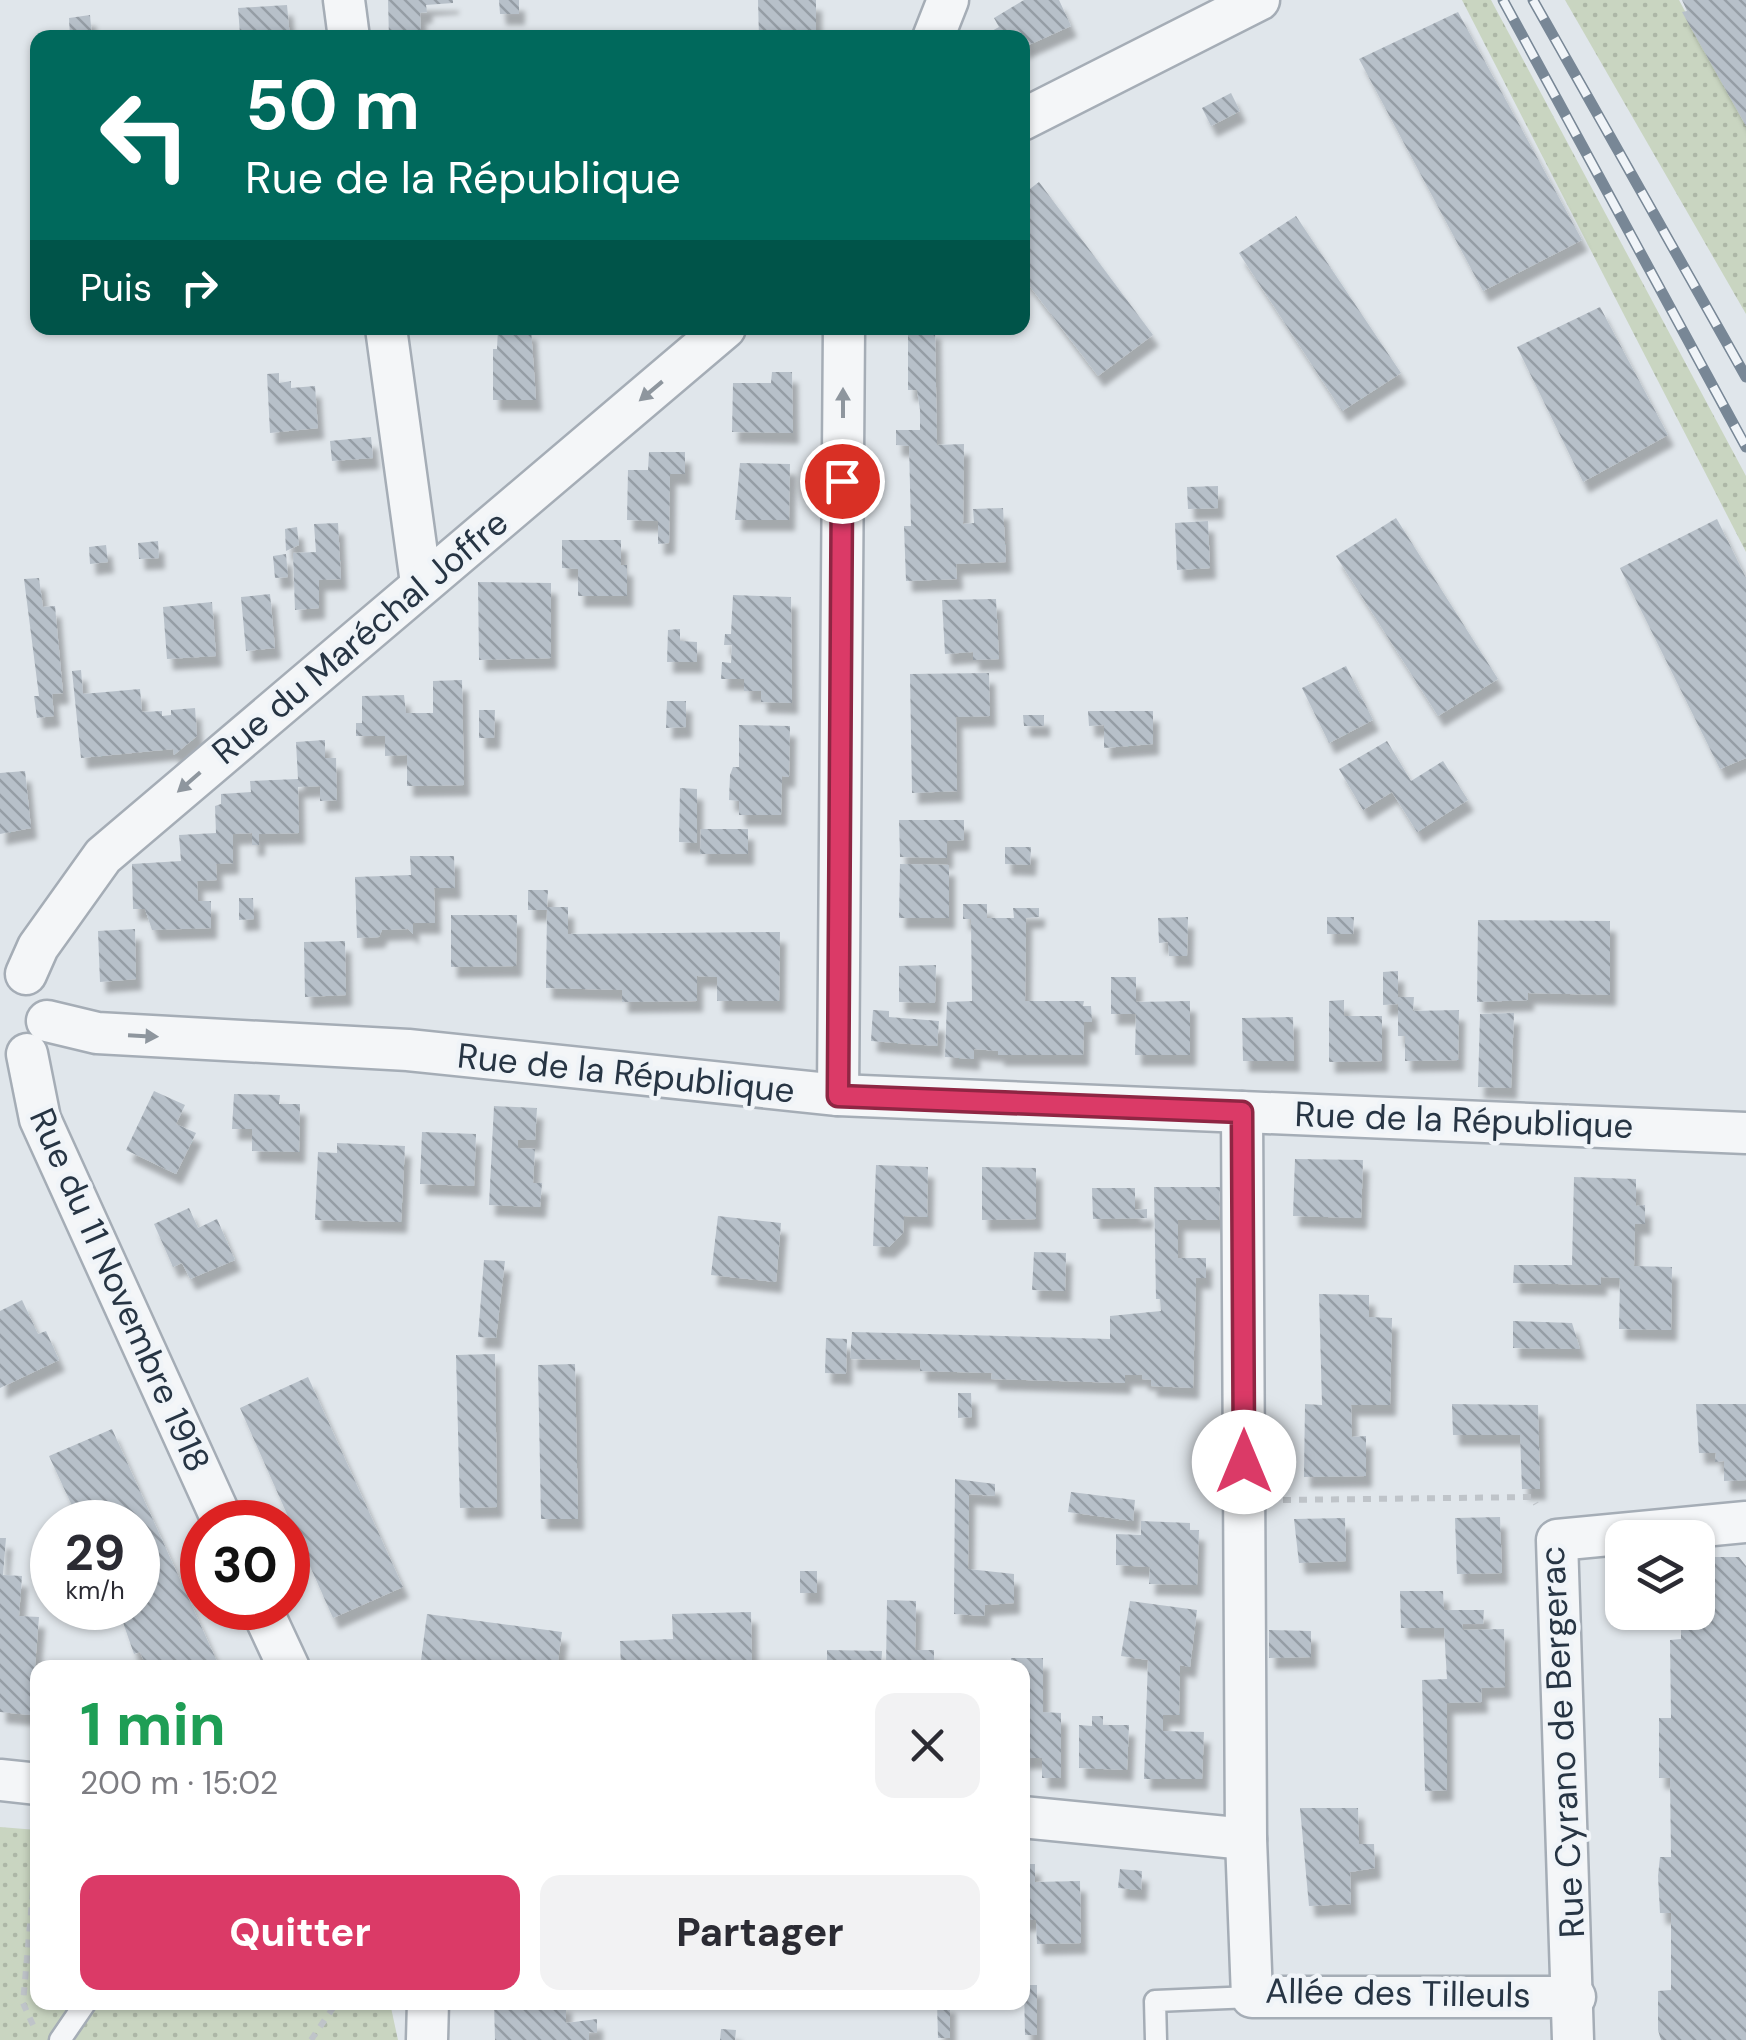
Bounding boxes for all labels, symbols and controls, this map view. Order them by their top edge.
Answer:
text: 50 m [245,60,420,151]
icon: left [80,70,210,200]
text: Rue de la République [245,148,681,207]
icon: right [172,260,227,315]
text: Puis [80,263,152,313]
one-way arrow [639,379,664,401]
one-way arrow [835,386,851,418]
pin [800,439,885,524]
icon: arrive [815,454,870,509]
street label: Rue du Maréchal Joffre [203,500,517,774]
one-way arrow [177,770,202,792]
one-way arrow [127,1028,159,1044]
street label: Rue de la République [455,1032,797,1114]
street label: Rue de la République [1294,1091,1634,1149]
street label: Rue du 11 Novembre 1918 [19,1101,221,1479]
position arrow [1192,1410,1296,1514]
speed limit sign: 30 [180,1500,310,1630]
text: 29 [65,1520,125,1586]
map controls [1605,1520,1715,1630]
button: layers [1605,1520,1715,1630]
street label: Rue Cyrano de Bergerac [1529,1545,1595,1939]
text: km/h [65,1574,125,1607]
text: 1 min [80,1685,226,1764]
button: close [875,1693,980,1798]
text: 200 m · 15:02 [80,1762,278,1804]
button: Quitter [80,1875,520,1990]
button: Partager [540,1875,980,1990]
street label: Allée des Tilleuls [1265,1968,1531,2018]

